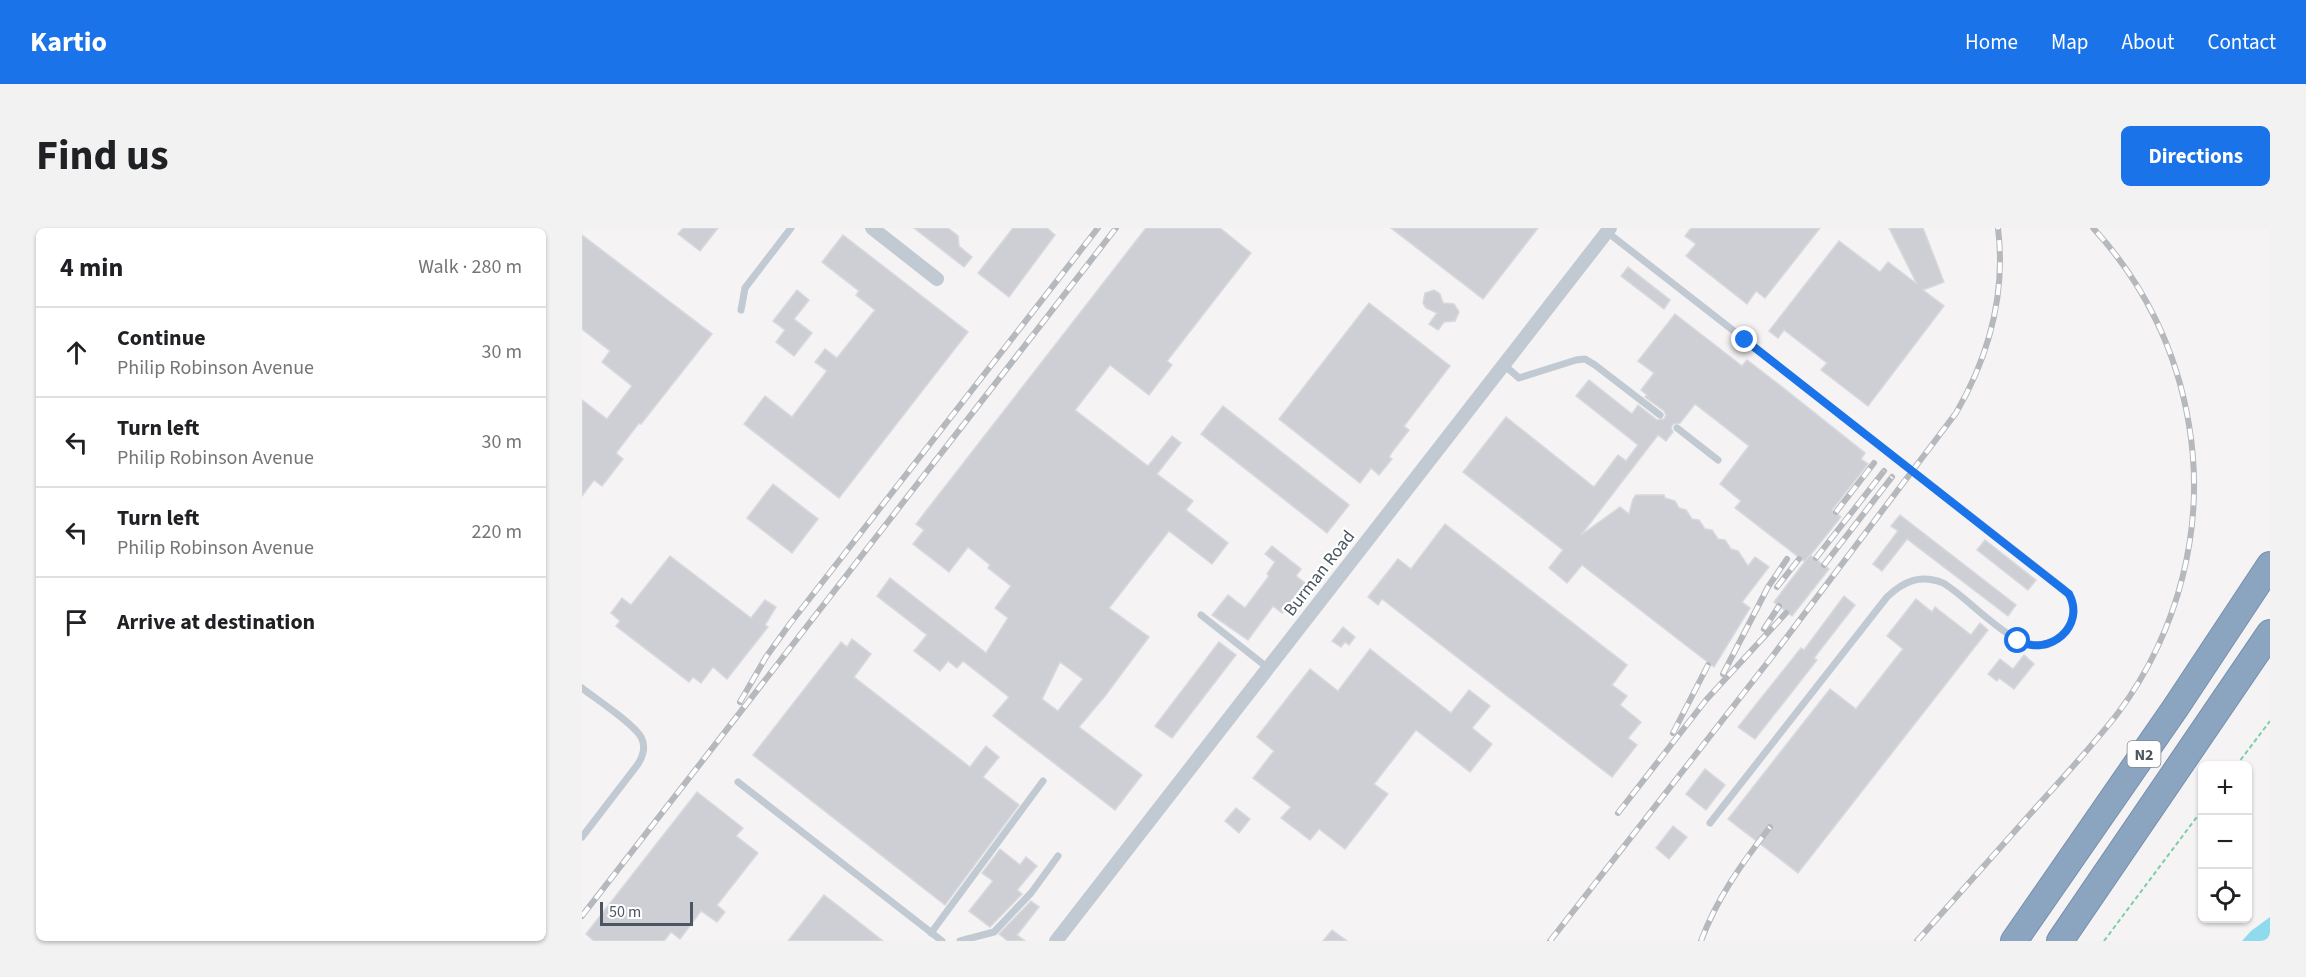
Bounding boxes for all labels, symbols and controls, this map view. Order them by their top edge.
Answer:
text: Kartio [30,22,107,62]
text: Home [1965,27,2018,57]
text: Map [2051,27,2089,57]
text: About [2122,27,2174,57]
text: Contact [2207,27,2276,57]
text: Find us [36,126,169,186]
button: Directions [2121,126,2270,186]
text: 4 min [60,249,123,286]
text: Walk · 280 m [418,253,522,281]
text: Continue [117,322,206,354]
route end [1731,326,1757,352]
icon: ahead [60,336,93,369]
text: 30 m [482,338,522,366]
text: Philip Robinson Avenue [117,354,314,382]
text: Turn left [117,412,199,444]
icon: left [60,426,93,459]
text: 30 m [482,428,522,456]
text: Philip Robinson Avenue [117,444,314,472]
text: Turn left [117,502,199,534]
icon: left [60,516,93,549]
text: 220 m [472,518,522,546]
street label: Burman Road [1278,525,1361,621]
text: Philip Robinson Avenue [117,534,314,562]
icon: arrive [60,606,93,639]
text: Arrive at destination [117,606,315,638]
route start [2004,627,2030,653]
road number: N2 [2128,741,2160,767]
map controls [2198,761,2252,923]
button: + [2198,761,2252,815]
button: − [2198,815,2252,869]
button: locate [2198,869,2252,923]
scale bar [600,899,693,926]
text: 50 m [609,901,641,923]

